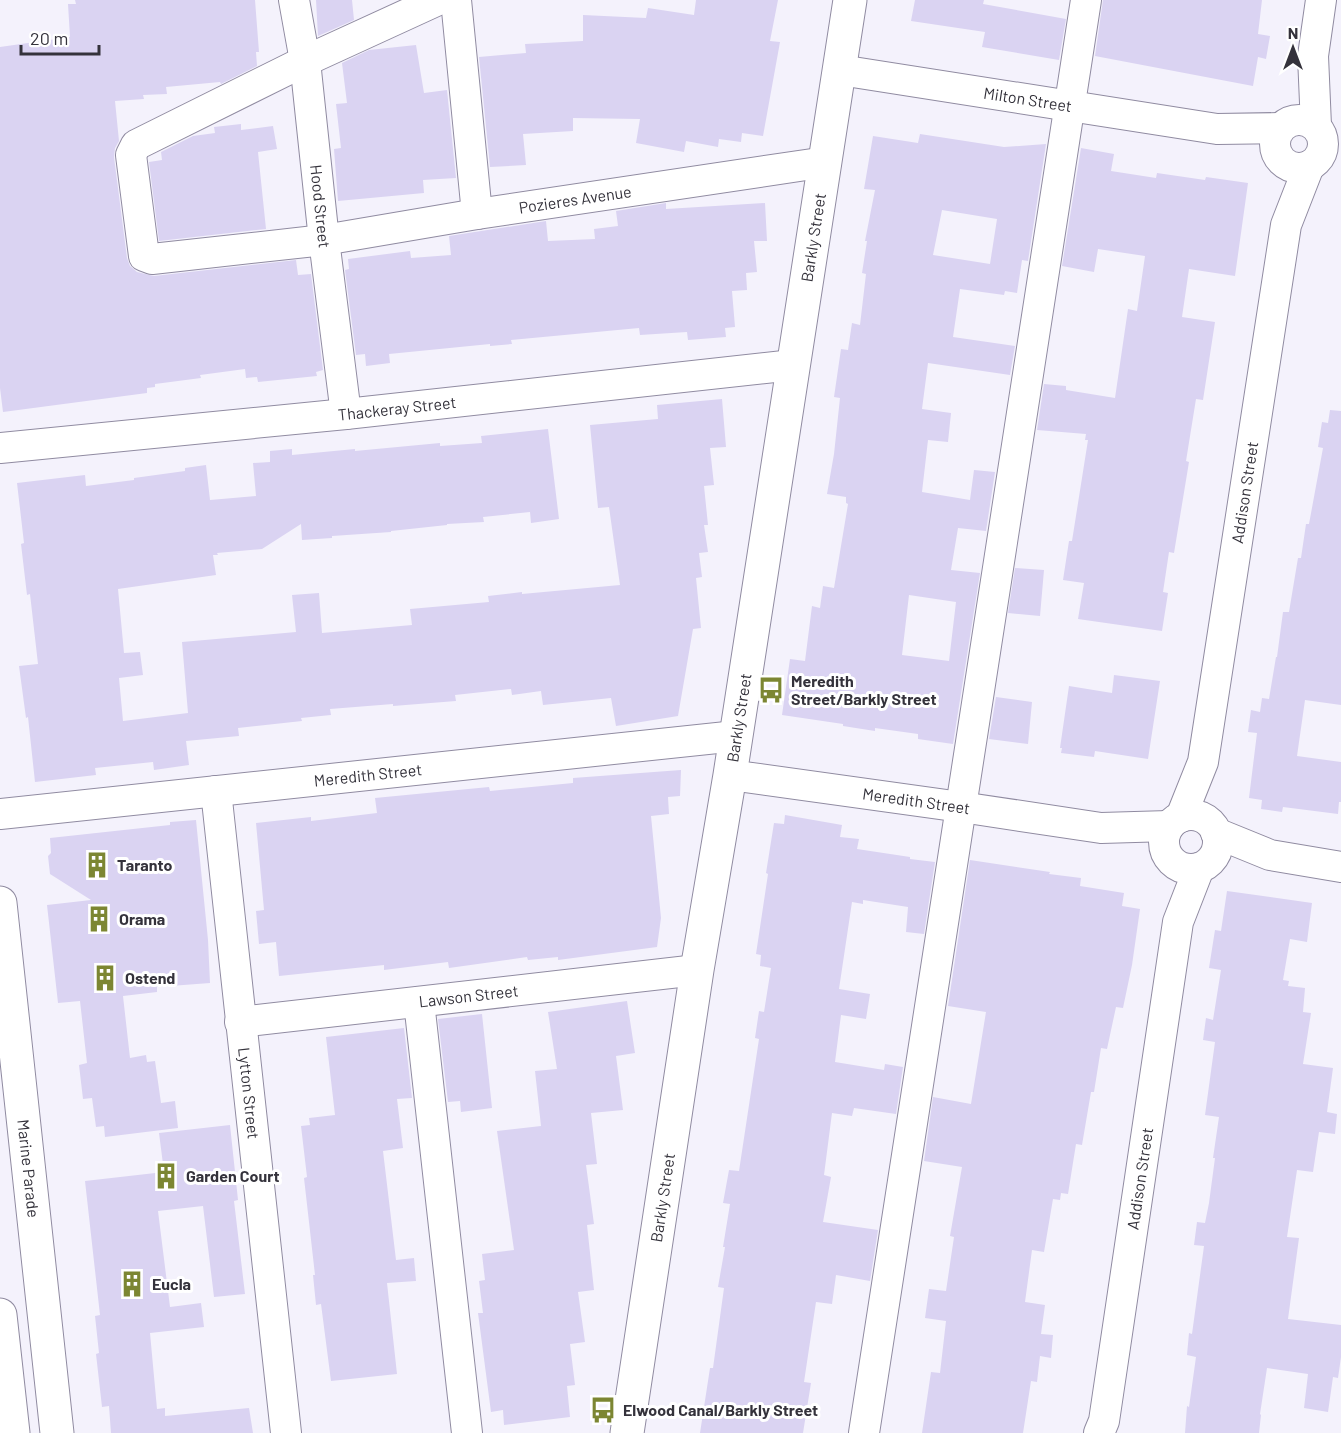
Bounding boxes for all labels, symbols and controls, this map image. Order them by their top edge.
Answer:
scale bar [21,18,99,56]
north arrow [1263,18,1323,78]
text: N [1288,23,1298,42]
text: 20 m [30,27,68,49]
street label: Milton Street [982,83,1073,115]
street label: Hood Street [307,164,335,249]
street label: Pozieres Avenue [517,181,633,217]
street label: Barkly Street [796,191,829,283]
street label: Thackeray Street [337,392,457,424]
street label: Addison Street [1227,440,1261,545]
place label: Meredith Street/Barkly Street [791,671,936,708]
street label: Barkly Street [722,672,755,764]
bus stop icon: Meredith Street/Barkly Street [756,675,786,705]
street label: Meredith Street [313,759,423,790]
street label: Meredith Street [861,783,971,817]
building icon: Taranto [82,850,112,880]
place label: Taranto [117,855,172,874]
building icon: Orama [84,904,114,934]
place label: Orama [119,909,165,928]
building icon: Ostend [90,963,120,993]
place label: Ostend [125,968,175,987]
street label: Lawson Street [418,980,519,1011]
street label: Lytton Street [235,1046,264,1140]
street label: Marine Parade [14,1118,44,1219]
street label: Addison Street [1122,1126,1156,1231]
street label: Barkly Street [646,1152,678,1244]
building icon: Garden Court [151,1161,181,1191]
place label: Garden Court [186,1166,280,1185]
building icon: Eucla [117,1269,147,1299]
place label: Eucla [152,1274,191,1293]
bus stop icon: Elwood Canal/Barkly Street [588,1395,618,1425]
place label: Elwood Canal/Barkly Street [623,1400,818,1419]

